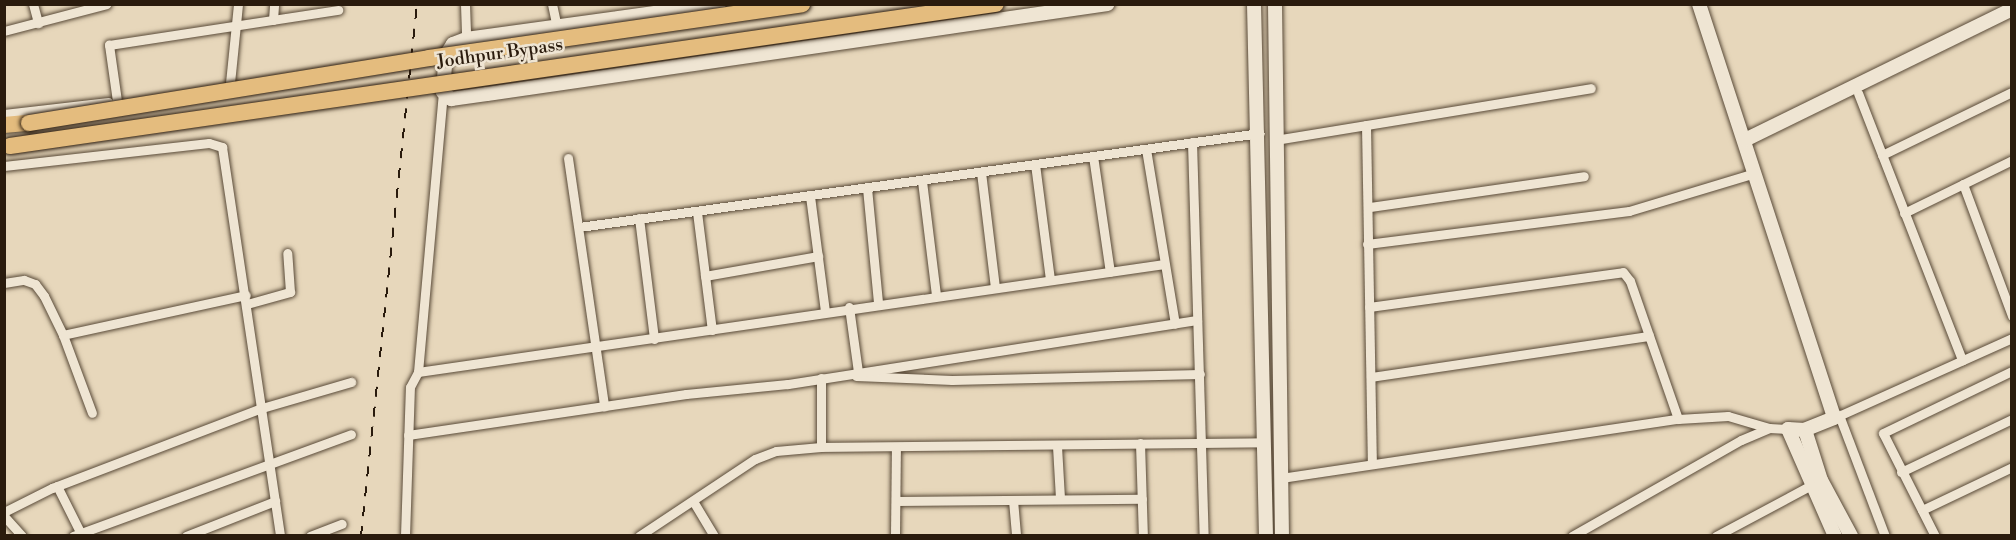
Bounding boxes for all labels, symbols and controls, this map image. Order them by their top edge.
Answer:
street label: Jodhpur Bypass [436,34,564,74]

